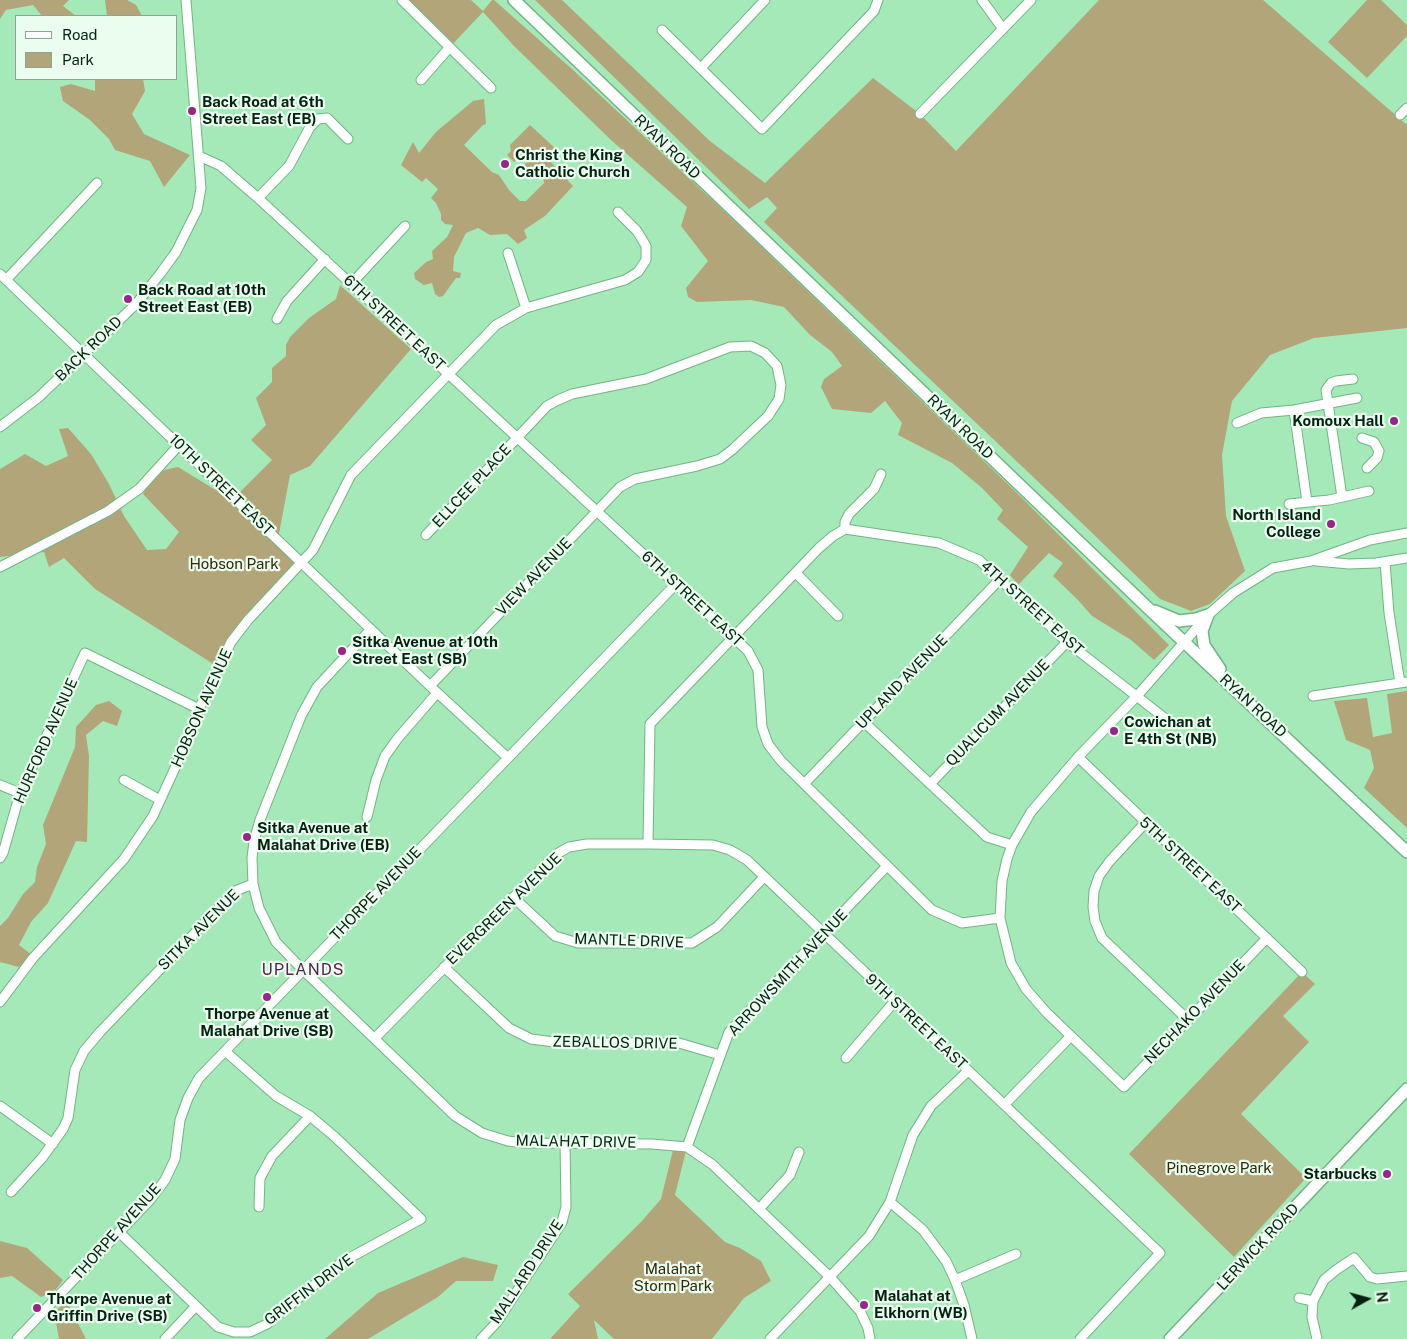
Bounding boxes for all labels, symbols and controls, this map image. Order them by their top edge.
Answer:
legend [15,15,178,80]
text: Road [62,26,98,43]
text: Park [62,51,94,68]
place label: Back Road at 6th Street East (EB) [202,93,324,128]
marker: Back Road at 6th Street East (EB) [186,105,198,117]
street label: RYAN ROAD [630,111,704,183]
place label: Christ the King Catholic Church [515,146,630,181]
marker: Christ the King Catholic Church [499,158,511,170]
street label: 6TH STREET EAST [340,271,448,375]
place label: Back Road at 10th Street East (EB) [138,281,266,316]
marker: Back Road at 10th Street East (EB) [122,293,134,305]
street label: BACK ROAD [52,313,126,385]
street label: RYAN ROAD [923,391,997,463]
place label: Komoux Hall [1292,412,1384,430]
marker: Komoux Hall [1388,415,1400,427]
street label: 10TH STREET EAST [165,431,277,539]
street label: ELLCEE PLACE [429,441,515,531]
place label: North Island College [1232,506,1321,541]
marker: North Island College [1325,518,1337,530]
street label: VIEW AVENUE [492,534,576,620]
street label: 6TH STREET EAST [638,547,746,651]
park label: Hobson Park [189,555,279,573]
street label: 4TH STREET EAST [977,557,1087,659]
street label: UPLAND AVENUE [852,631,952,733]
place label: Sitka Avenue at 10th Street East (SB) [352,633,498,668]
marker: Sitka Avenue at 10th Street East (SB) [336,645,348,657]
street label: HOBSON AVENUE [168,646,236,770]
street label: QUALICUM AVENUE [942,656,1054,770]
street label: RYAN ROAD [1216,670,1290,742]
street label: HURFORD AVENUE [10,675,82,807]
place label: Cowichan at E 4th St (NB) [1124,713,1217,748]
marker: Cowichan at E 4th St (NB) [1108,725,1120,737]
street label: 5TH STREET EAST [1135,813,1245,917]
place label: Sitka Avenue at Malahat Drive (EB) [257,819,390,854]
marker: Sitka Avenue at Malahat Drive (EB) [241,831,253,843]
street label: THORPE AVENUE [327,843,425,945]
street label: EVERGREEN AVENUE [443,849,565,969]
street label: SITKA AVENUE [155,886,243,974]
street label: ARROWSMITH AVENUE [725,906,851,1040]
street label: MANTLE DRIVE [574,930,684,952]
street label: NECHAKO AVENUE [1141,956,1249,1068]
district label: UPLANDS [261,960,345,980]
street label: 9TH STREET EAST [862,970,970,1074]
marker: Thorpe Avenue at Malahat Drive (SB) [261,991,273,1003]
place label: Thorpe Avenue at Malahat Drive (SB) [200,1005,334,1040]
street label: ZEBALLOS DRIVE [552,1033,678,1053]
street label: MALAHAT DRIVE [515,1132,637,1152]
park label: Pinegrove Park [1166,1159,1272,1177]
place label: Starbucks [1303,1165,1377,1183]
marker: Starbucks [1381,1168,1393,1180]
street label: THORPE AVENUE [69,1180,165,1284]
street label: LERWICK ROAD [1213,1200,1303,1294]
street label: MALLARD DRIVE [487,1217,567,1327]
street label: GRIFFIN DRIVE [261,1251,357,1329]
park label: Malahat Storm Park [634,1260,712,1295]
north arrow [1342,1274,1392,1324]
place label: Malahat at Elkhorn (WB) [874,1287,968,1322]
place label: Thorpe Avenue at Griffin Drive (SB) [47,1290,171,1325]
text: N [1373,1291,1390,1304]
marker: Malahat at Elkhorn (WB) [858,1299,870,1311]
marker: Thorpe Avenue at Griffin Drive (SB) [31,1302,43,1314]

